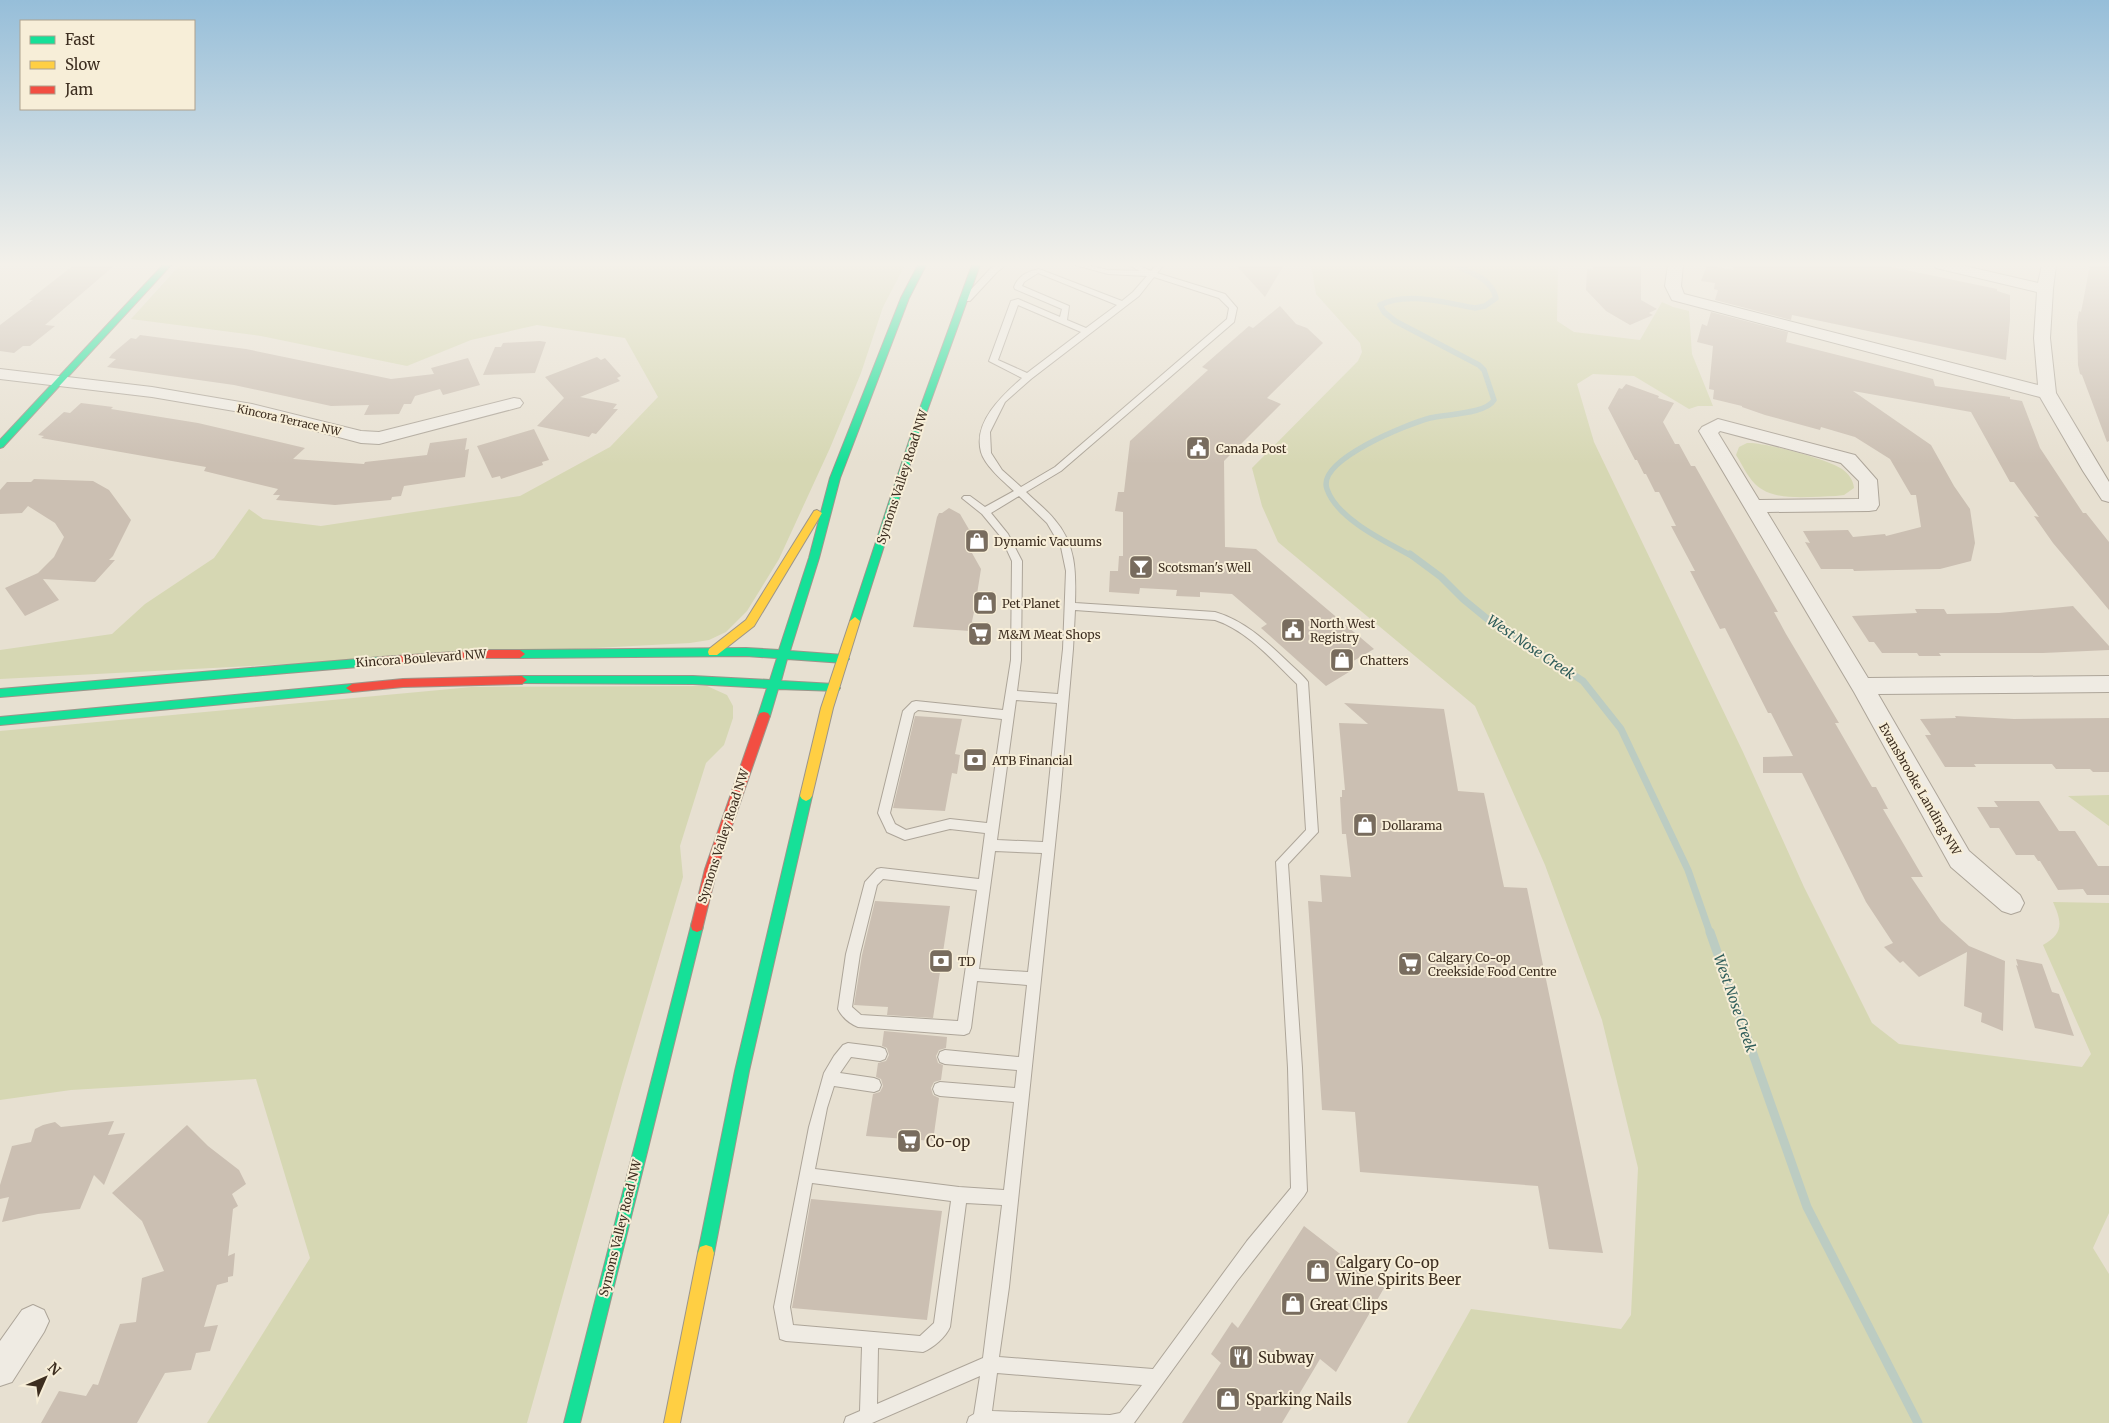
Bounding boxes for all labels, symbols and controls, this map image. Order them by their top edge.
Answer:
legend [20,20,195,110]
text: Fast [65,30,95,49]
text: Slow [65,55,100,74]
text: Jam [64,80,93,99]
street label: Kincora Terrace NW [236,401,343,439]
street label: Symons Valley Road NW [873,407,931,546]
public building icon: Canada Post [1185,435,1211,461]
place label: Canada Post [1216,441,1287,456]
shop icon: Dynamic Vacuums [964,528,990,554]
place label: Dynamic Vacuums [994,534,1102,549]
bar icon: Scotsman's Well [1128,554,1154,580]
place label: Scotsman's Well [1158,560,1251,575]
shop icon: Pet Planet [972,590,998,616]
place label: Pet Planet [1002,596,1060,611]
water label: West Nose Creek [1483,611,1579,683]
place label: North West Registry [1310,616,1376,645]
public building icon: North West Registry [1280,617,1306,643]
supermarket icon: M&M Meat Shops [967,621,993,647]
place label: M&M Meat Shops [998,627,1101,642]
street label: Kincora Boulevard NW [355,646,488,670]
shop icon: Chatters [1329,647,1355,673]
place label: Chatters [1360,653,1409,668]
street label: Evansbrooke Landing NW [1876,720,1965,859]
bank icon: ATB Financial [962,747,988,773]
place label: ATB Financial [991,753,1073,768]
street label: Symons Valley Road NW [694,766,752,905]
shop icon: Dollarama [1352,812,1378,838]
place label: Dollarama [1382,818,1443,833]
bank icon: TD [928,948,954,974]
place label: Calgary Co-op Creekside Food Centre [1428,950,1557,979]
supermarket icon: Calgary Co-op Creekside Food Centre [1397,951,1423,977]
water label: West Nose Creek [1710,952,1760,1055]
place label: TD [958,954,975,969]
supermarket icon: Co-op [896,1128,922,1154]
place label: Co-op [926,1132,970,1151]
street label: Symons Valley Road NW [596,1157,645,1298]
place label: Calgary Co-op Wine Spirits Beer [1335,1253,1461,1289]
shop icon: Calgary Co-op Wine Spirits Beer [1305,1258,1331,1284]
shop icon: Great Clips [1280,1291,1306,1317]
place label: Great Clips [1310,1295,1388,1314]
restaurant icon: Subway [1228,1344,1254,1370]
place label: Subway [1258,1348,1314,1367]
north arrow [20,1353,70,1403]
text: N [44,1359,64,1379]
shop icon: Sparking Nails [1215,1386,1241,1412]
place label: Sparking Nails [1246,1390,1352,1409]

